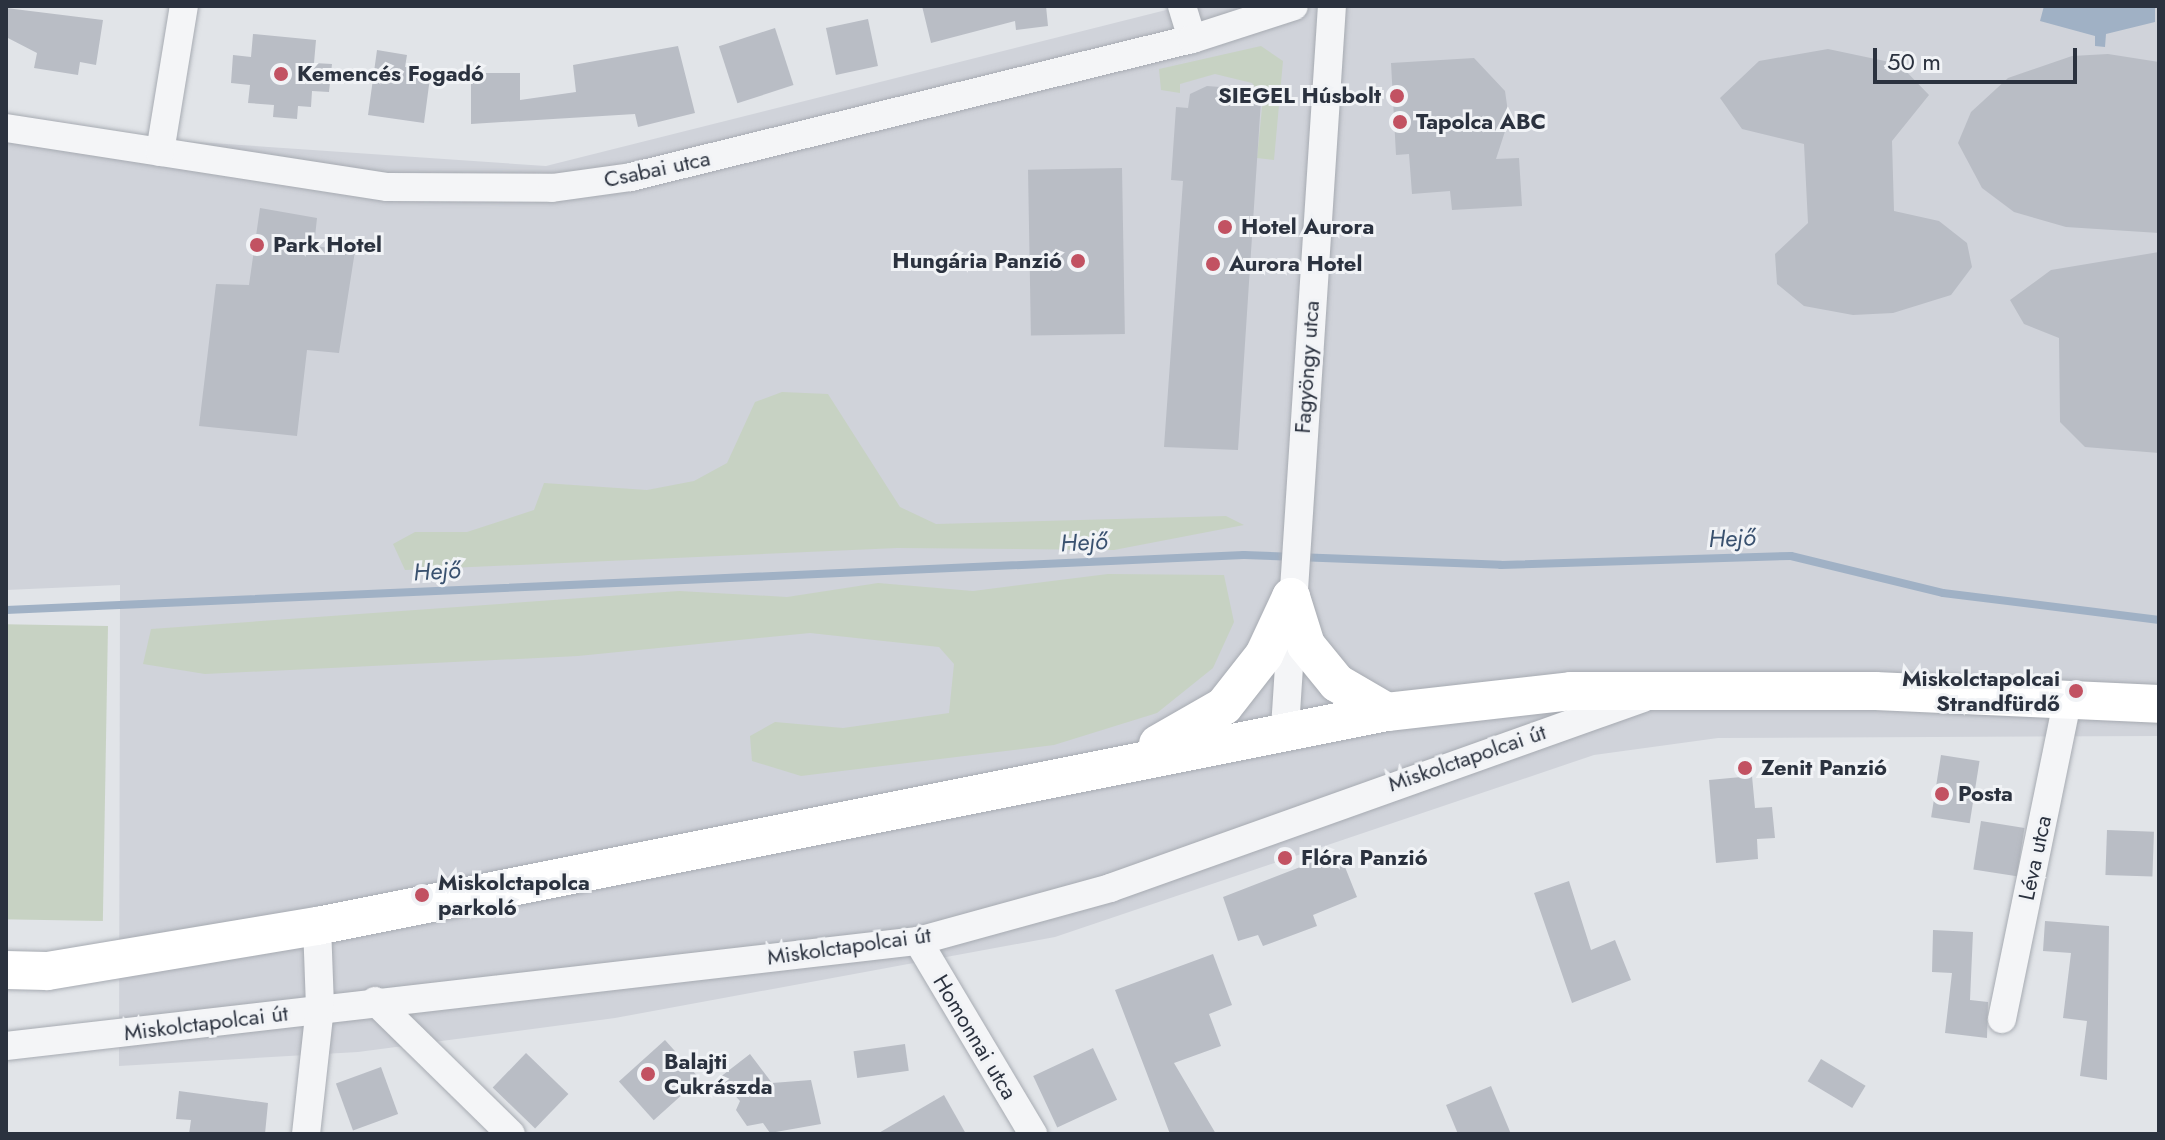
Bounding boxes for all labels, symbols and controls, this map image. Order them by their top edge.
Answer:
scale bar [1877,32,2081,82]
text: 50 m [1887,44,1941,79]
place label: Kemencés Fogadó [297,61,484,87]
marker: Kemencés Fogadó [272,65,290,83]
place label: SIEGEL Húsbolt [1218,83,1381,109]
marker: SIEGEL Húsbolt [1388,87,1406,105]
place label: Tapolca ABC [1416,109,1546,135]
marker: Tapolca ABC [1391,113,1409,131]
street label: Csabai utca [601,145,713,193]
place label: Hotel Aurora [1241,214,1374,240]
marker: Hotel Aurora [1216,218,1234,236]
place label: Park Hotel [273,232,382,258]
marker: Park Hotel [248,236,266,254]
place label: Hungária Panzió [892,248,1062,274]
place label: Aurora Hotel [1229,251,1362,277]
marker: Hungária Panzió [1069,252,1087,270]
marker: Aurora Hotel [1204,255,1222,273]
street label: Fagyöngy utca [1289,300,1325,434]
water label: Hejő [1708,523,1756,553]
water label: Hejő [1060,526,1108,558]
water label: Hejő [413,555,461,587]
place label: Miskolctapolcai Strandfürdő [1902,665,2060,716]
marker: Miskolctapolcai Strandfürdő [2067,682,2085,700]
street label: Miskolctapolcai út [1385,719,1549,797]
place label: Zenit Panzió [1761,755,1887,781]
marker: Zenit Panzió [1736,759,1754,777]
place label: Posta [1958,781,2013,807]
marker: Posta [1933,785,1951,803]
street label: Léva utca [2013,813,2057,903]
place label: Flóra Panzió [1301,845,1428,871]
marker: Flóra Panzió [1276,849,1294,867]
place label: Miskolctapolca parkoló [438,869,590,920]
marker: Miskolctapolca parkoló [413,886,431,904]
street label: Miskolctapolcai út [765,921,933,971]
street label: Homonnai utca [927,970,1023,1104]
street label: Miskolctapolcai út [122,1000,290,1046]
place label: Balajti Cukrászda [664,1048,773,1100]
marker: Balajti Cukrászda [639,1065,657,1083]

